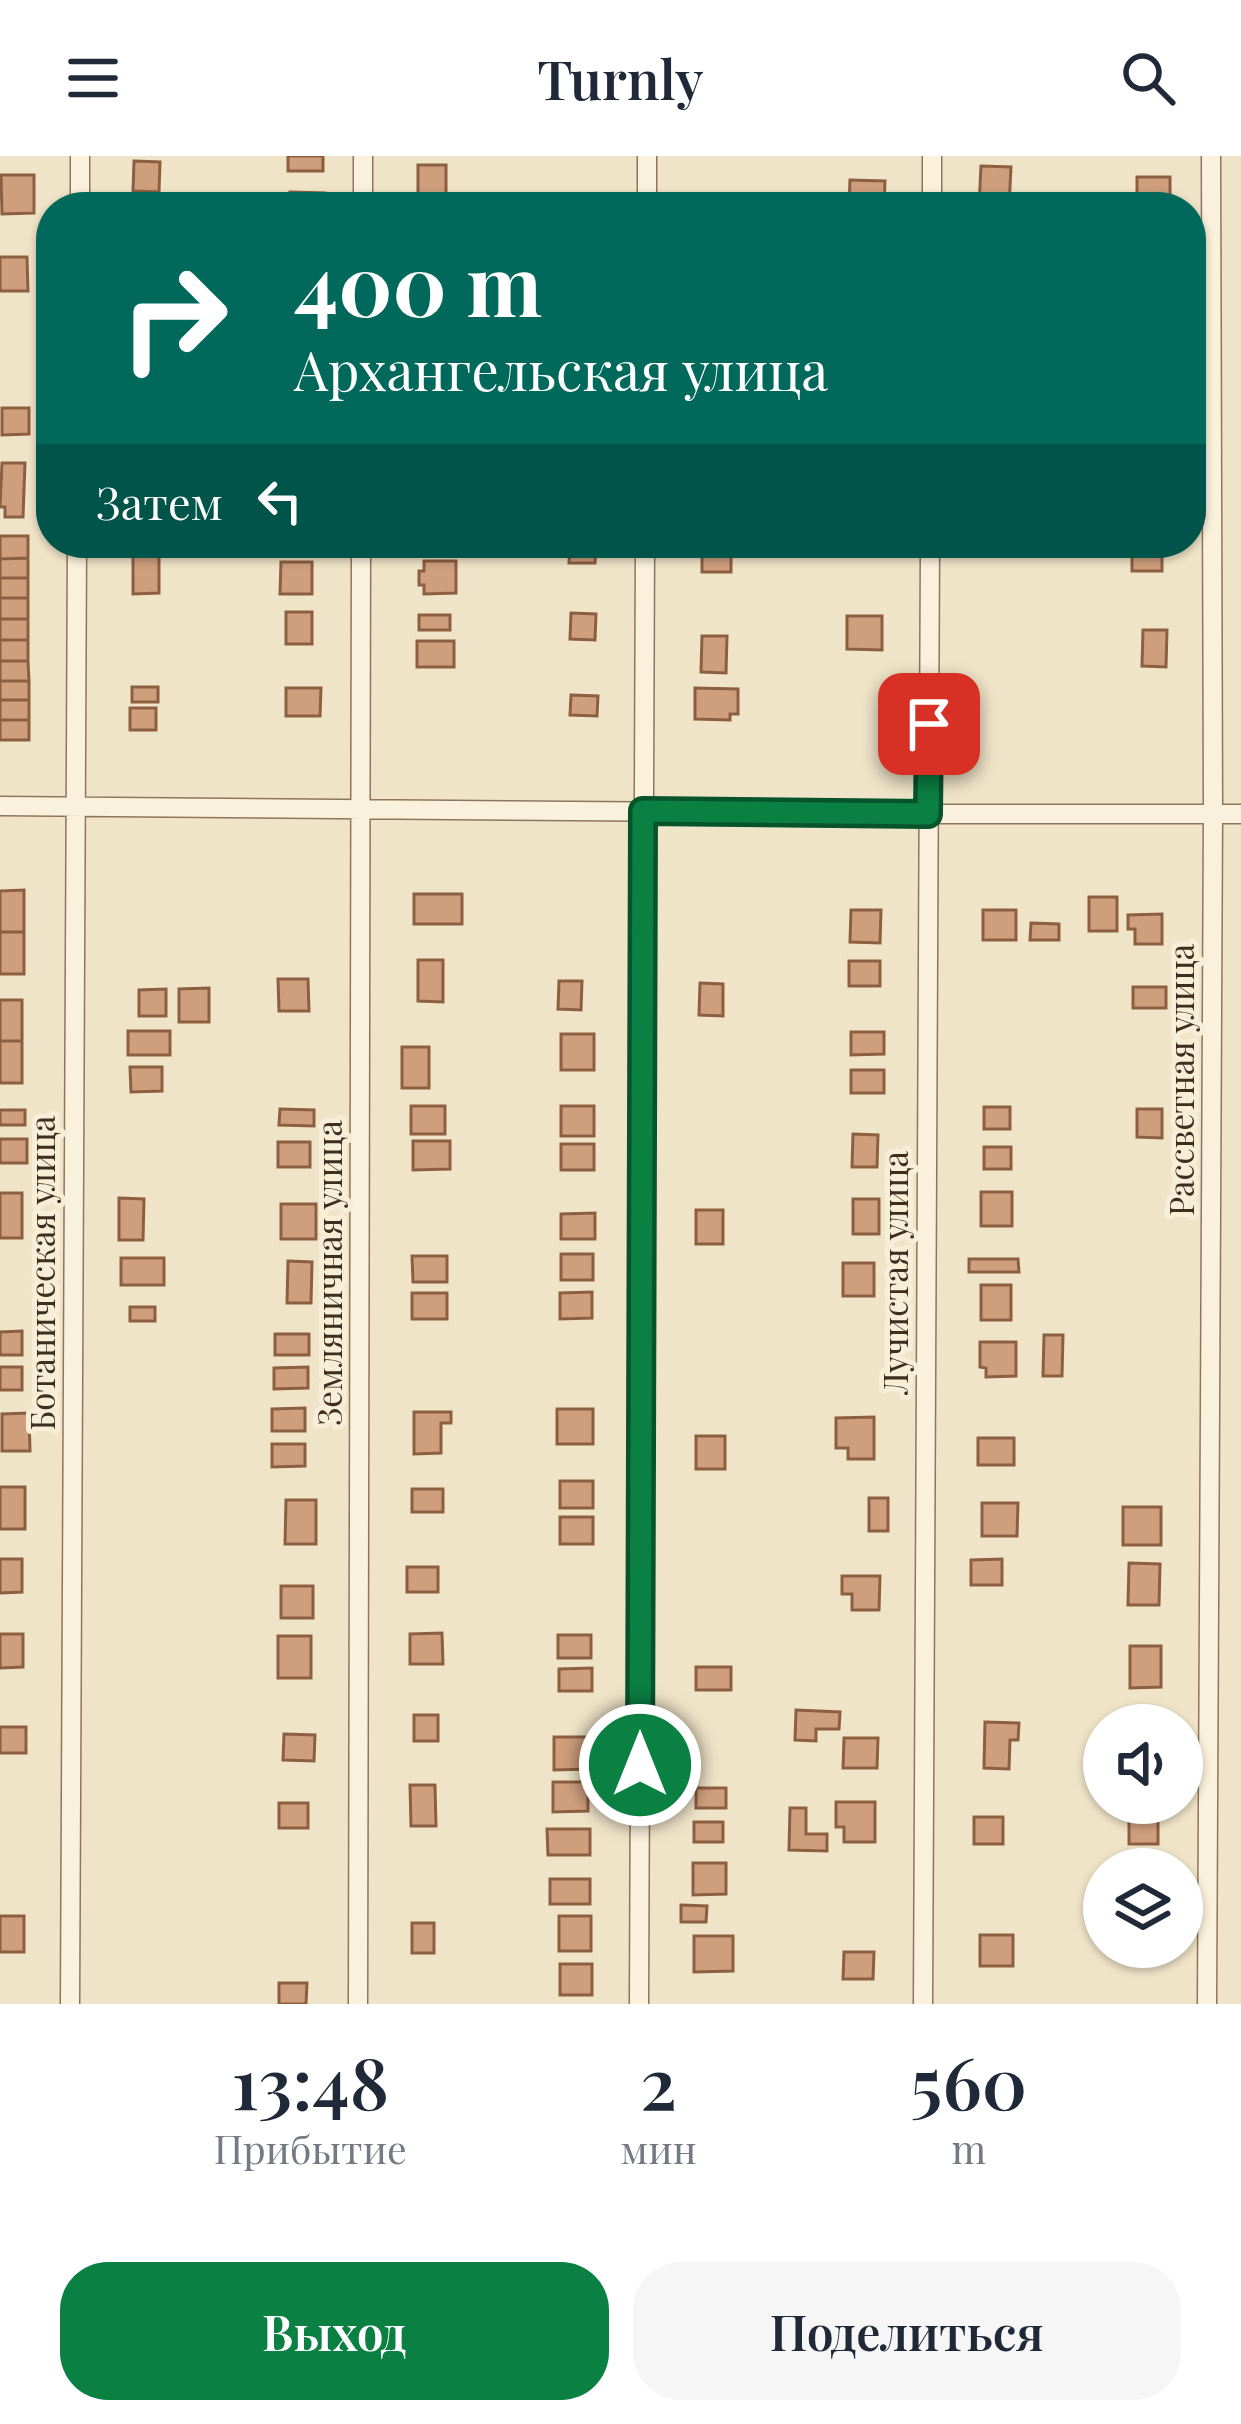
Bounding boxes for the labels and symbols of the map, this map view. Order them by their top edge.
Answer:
pin [878,673,980,775]
street label: Рассветная улица [1158,943,1202,1216]
street label: Ботаническая улица [19,1115,63,1431]
street label: Земляничная улица [306,1120,350,1426]
street label: Лучистая улица [872,1150,916,1396]
position arrow [577,1702,703,1828]

